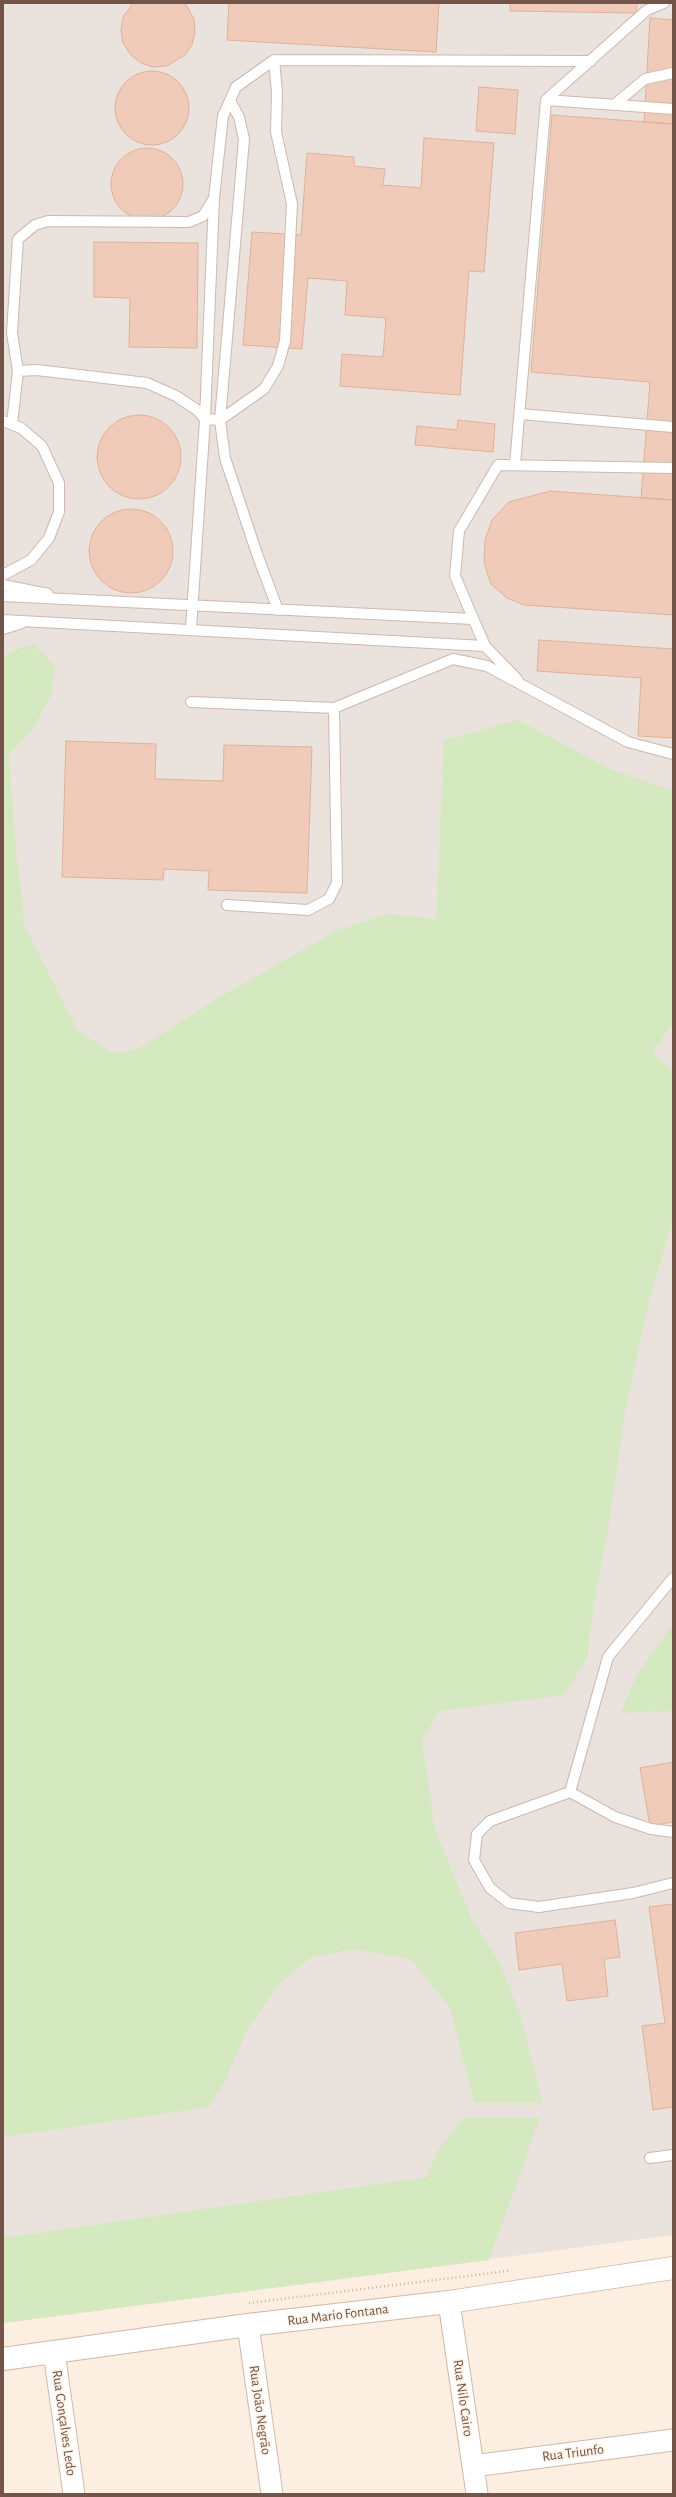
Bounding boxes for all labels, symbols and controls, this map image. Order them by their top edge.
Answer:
street label: Rua Mario Fontana [286,2300,390,2330]
street label: Rua Nilo Cairo [449,2358,477,2438]
street label: Rua João Negrão [245,2364,275,2456]
street label: Rua Gonçalves Ledo [48,2369,80,2477]
street label: Rua Triunfo [541,2441,605,2465]

